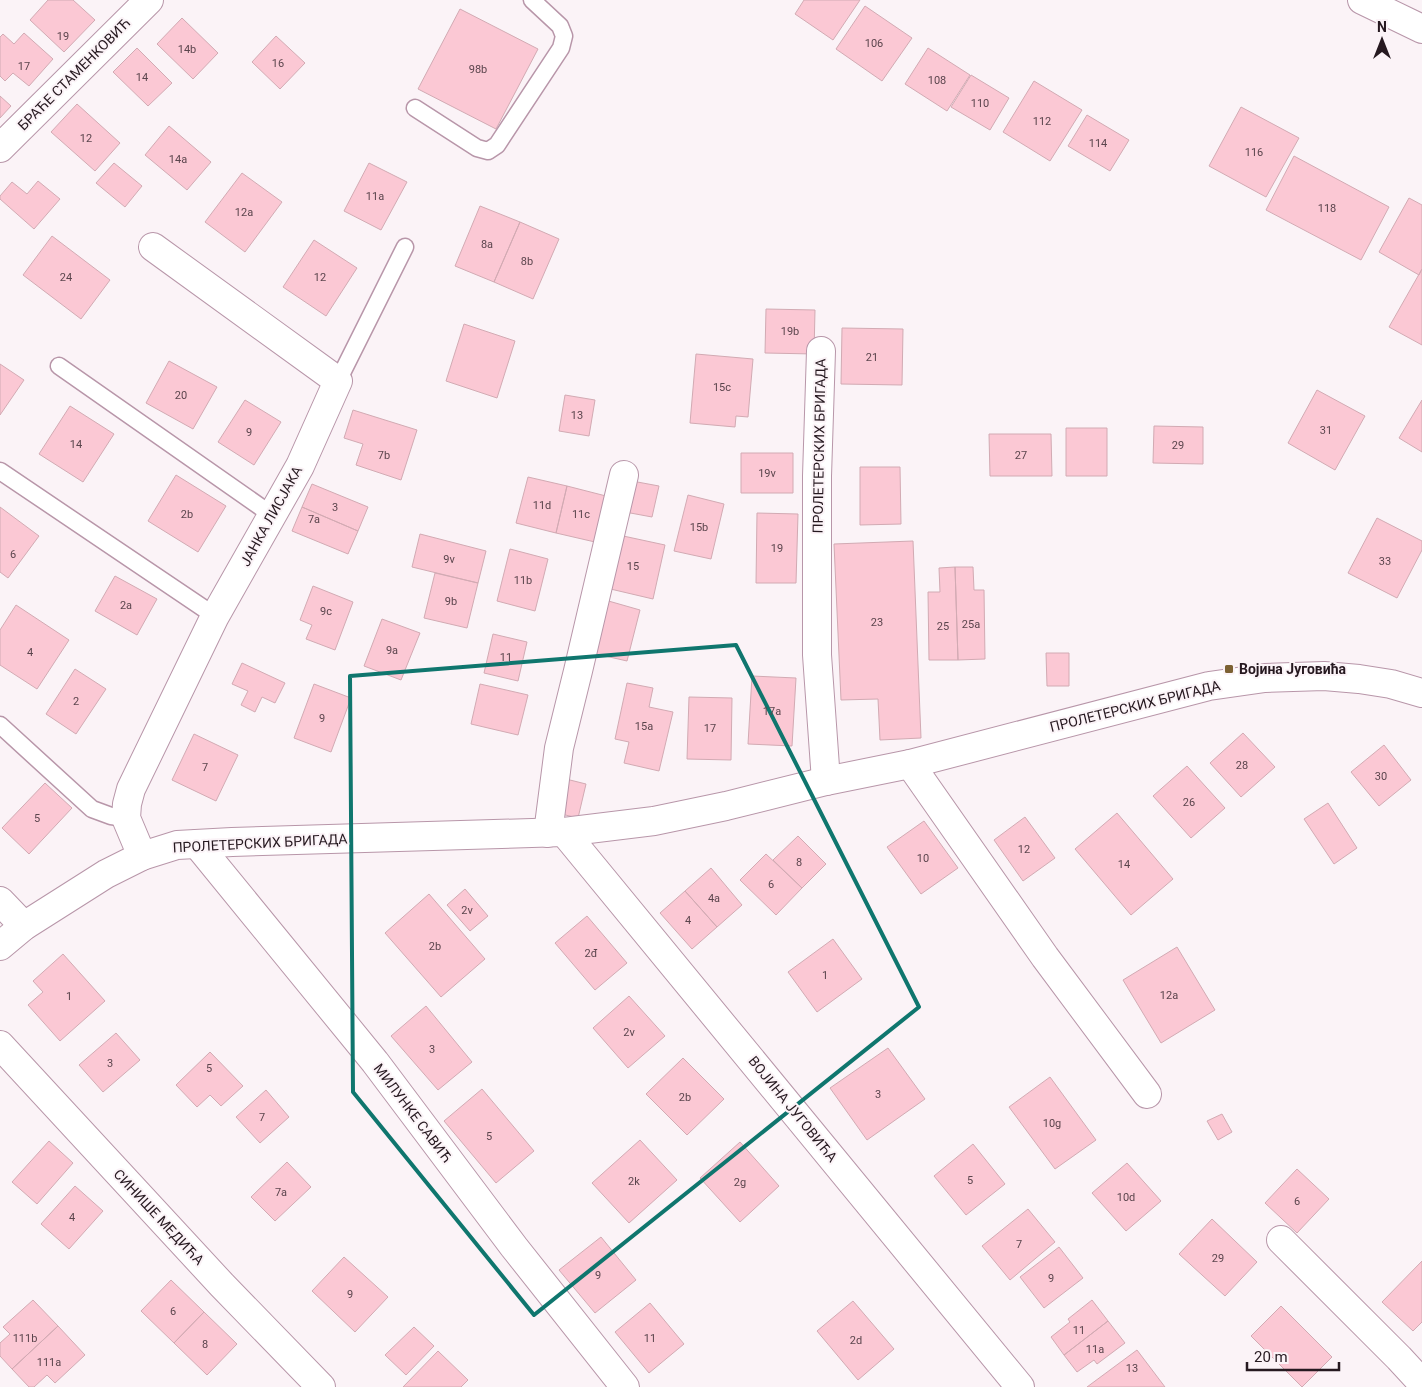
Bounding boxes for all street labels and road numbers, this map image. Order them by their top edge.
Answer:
street label: БРАЋЕ СТАМЕНКОВИЋ [15,15,133,133]
street label: ПРОЛЕТЕРСКИХ БРИГАДА [809,358,829,534]
street label: ЈАНКА ЛИСЈАКА [237,463,305,569]
street label: ПРОЛЕТЕРСКИХ БРИГАДА [1048,677,1222,735]
street label: ПРОЛЕТЕРСКИХ БРИГАДА [172,830,348,856]
street label: ВОЈИНА ЈУГОВИЋА [745,1053,841,1165]
street label: МИЛУНКЕ САВИЋ [371,1060,455,1166]
street label: СИНИШЕ МЕДИЋА [111,1166,207,1268]

